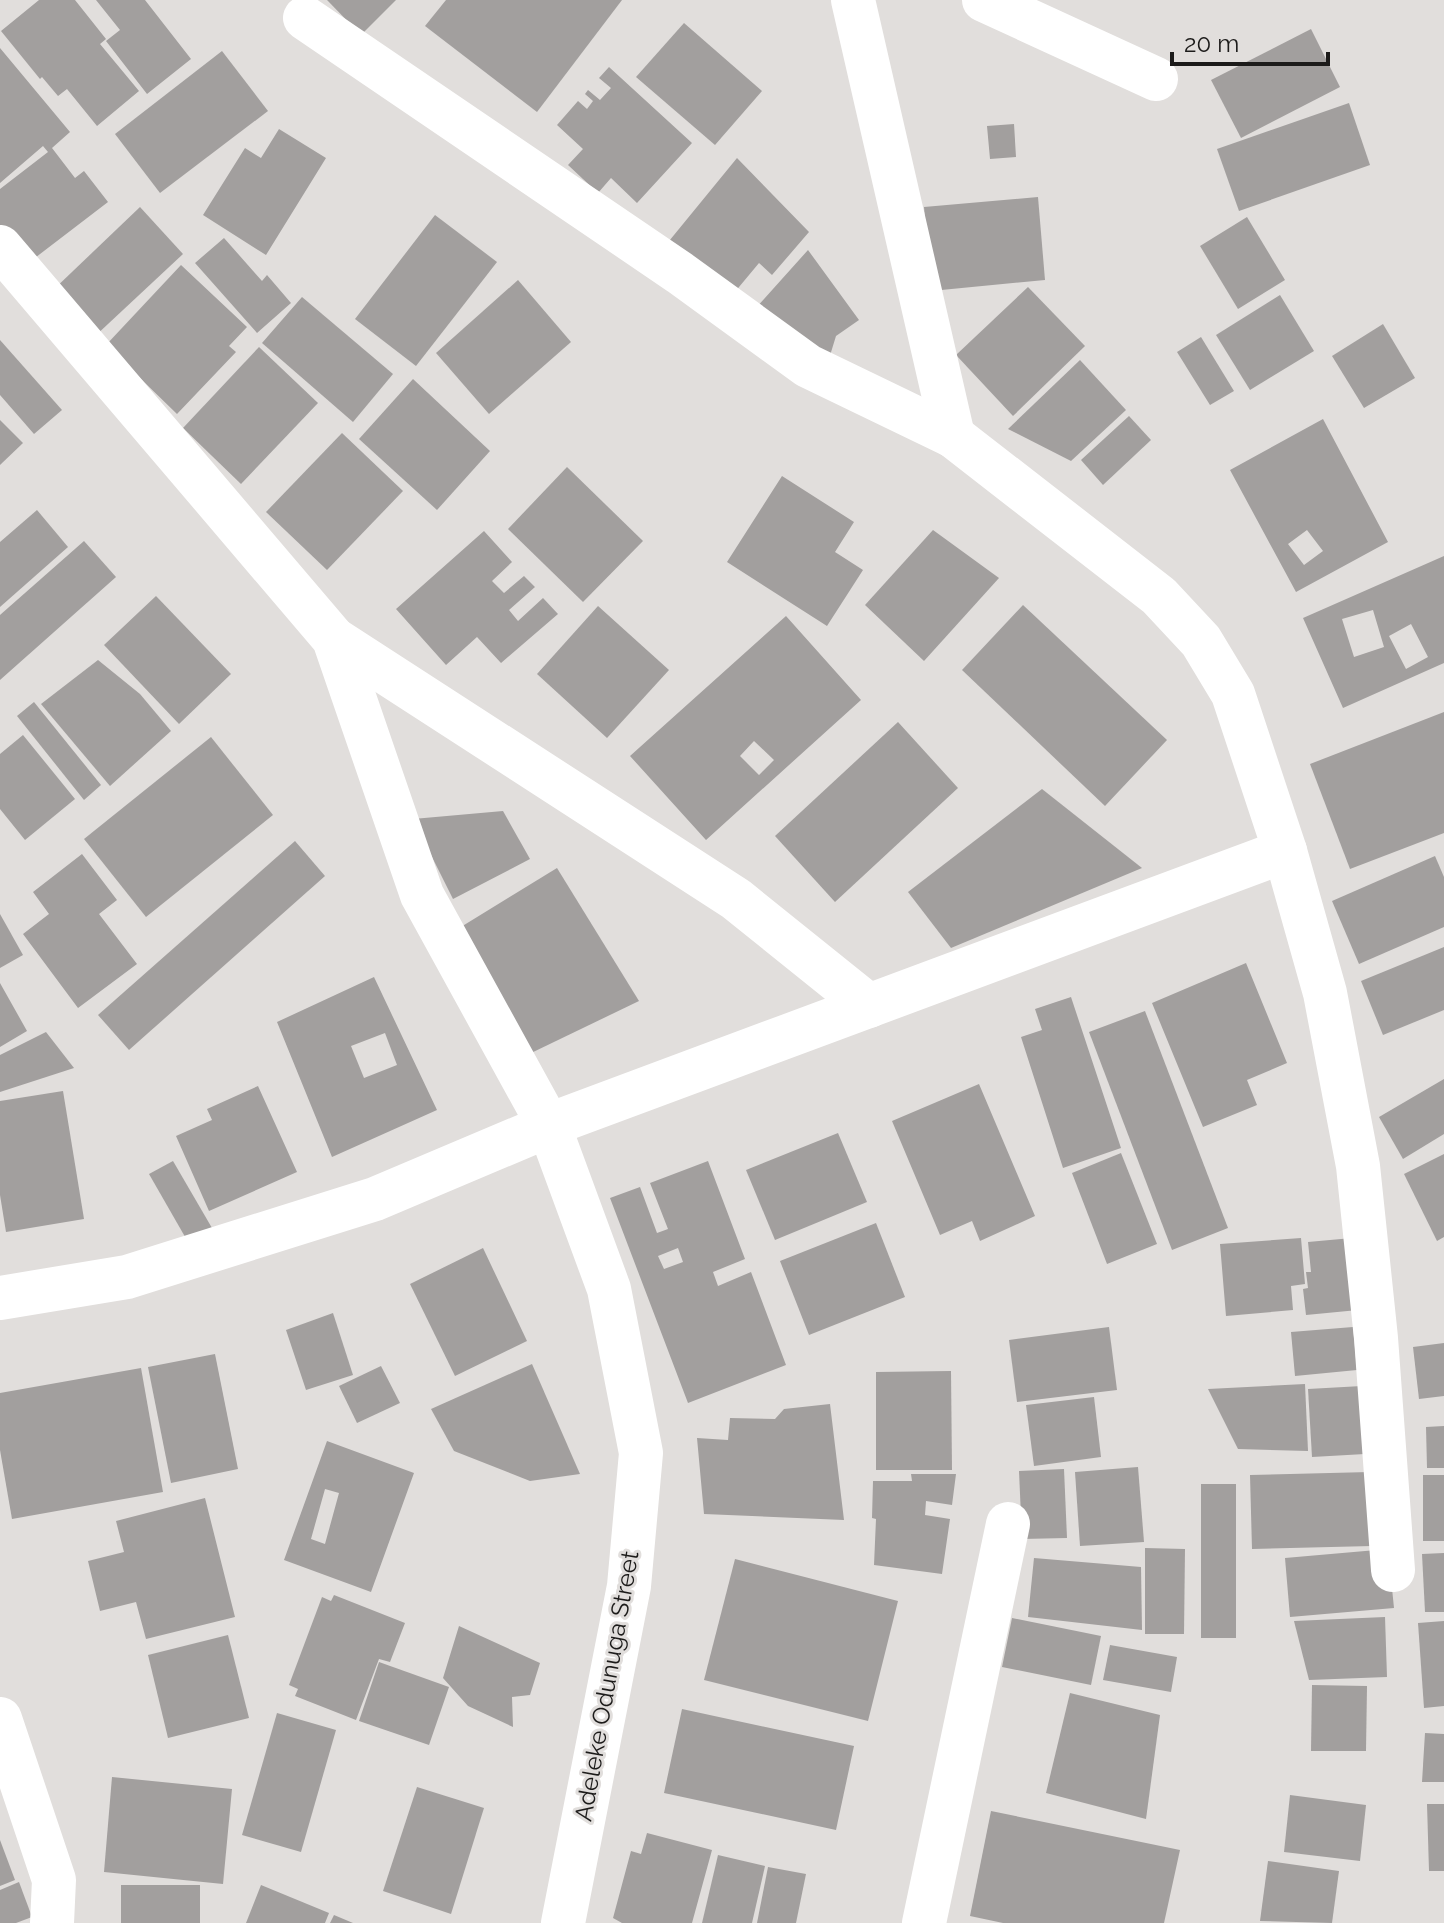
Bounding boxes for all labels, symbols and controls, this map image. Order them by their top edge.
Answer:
scale bar [1172,16,1328,66]
text: 20 m [1184,29,1239,58]
street label: Adeleke Odunuga Street [568,1549,645,1823]

